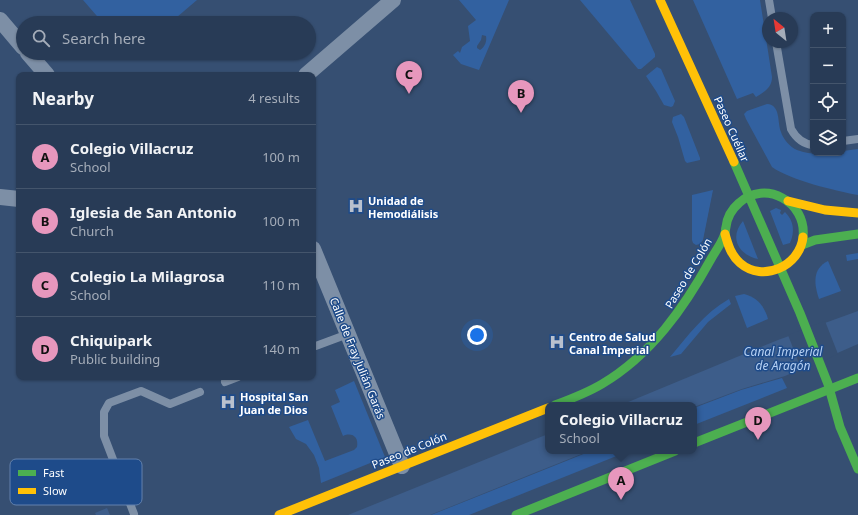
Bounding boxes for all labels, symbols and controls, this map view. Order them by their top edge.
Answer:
north arrow [762,12,798,48]
map controls [810,12,846,156]
button: + [810,12,846,48]
search box [16,16,316,60]
icon: search [30,27,52,49]
text: Search here [62,28,145,48]
button: − [810,48,846,84]
pin: C [396,61,422,94]
pin: B [508,80,534,113]
button: locate [810,84,846,120]
text: Nearby [32,87,94,110]
text: 4 results [248,89,300,107]
street label: Paseo Cuéllar [711,94,753,165]
button: layers [810,120,846,156]
text: Colegio Villacruz [70,138,193,158]
text: A [41,148,50,166]
text: 100 m [262,148,300,166]
text: School [70,158,111,176]
place label: Unidad de Hemodiálisis [368,193,439,221]
hospital icon: Unidad de Hemodiálisis [347,197,365,215]
text: Iglesia de San Antonio [70,202,237,222]
text: B [41,212,49,230]
text: 100 m [262,212,300,230]
text: Church [70,222,114,240]
street label: Paseo de Colón [661,235,715,311]
text: Colegio La Milagrosa [70,266,225,286]
text: C [41,276,49,294]
text: 110 m [262,276,300,294]
text: School [70,286,111,304]
street label: Calle de Fray Julián Garás [327,295,389,421]
your location [467,325,487,345]
place label: Centro de Salud Canal Imperial [569,329,655,357]
text: Chiquipark [70,330,152,350]
hospital icon: Centro de Salud Canal Imperial [548,333,566,351]
text: D [40,340,50,358]
text: 140 m [262,340,300,358]
water label: Canal Imperial de Aragón [744,343,823,374]
text: Public building [70,350,160,368]
place label: Hospital San Juan de Dios [239,389,308,417]
hospital icon: Hospital San Juan de Dios [219,393,237,411]
popup [545,402,697,454]
pin: D [745,407,771,440]
text: Colegio Villacruz [559,409,683,429]
street label: Paseo de Colón [369,428,449,472]
text: School [559,429,600,447]
legend [10,459,142,505]
text: Fast [43,465,64,480]
pin: A [608,467,634,500]
text: Slow [43,483,67,498]

